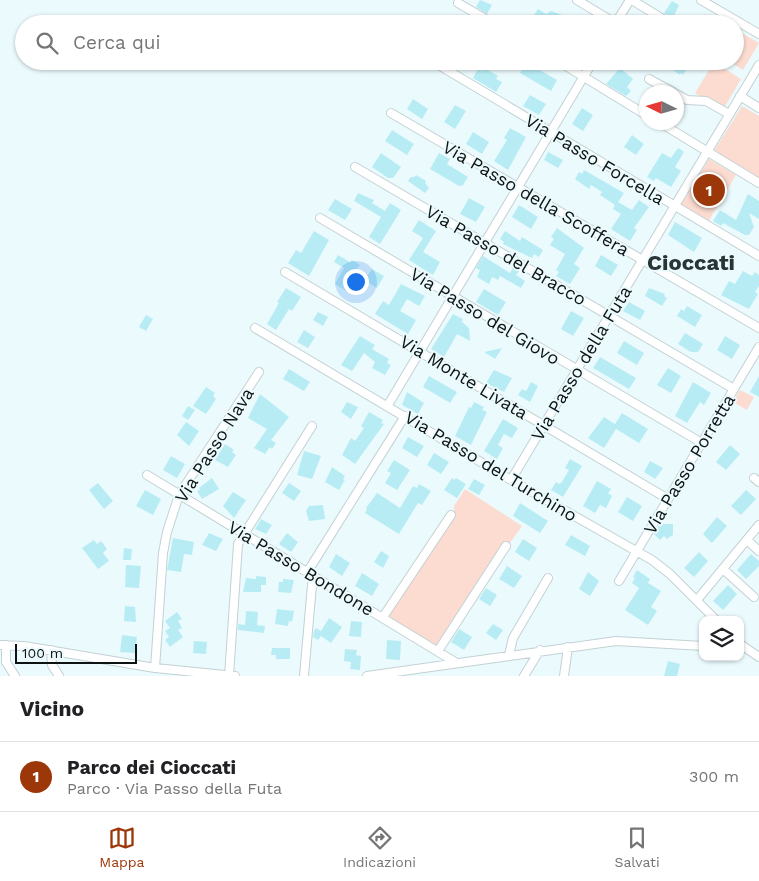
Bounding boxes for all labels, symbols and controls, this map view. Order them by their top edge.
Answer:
search box [15,15,744,70]
icon: search [33,29,61,57]
text: Cerca qui [73,31,161,54]
north arrow [639,85,684,130]
street label: Via Passo Forcella [521,109,669,209]
street label: Via Passo della Scoffera [439,136,633,260]
pin: 1 [693,171,725,209]
street label: Via Passo del Bracco [422,200,590,310]
district label: Cioccati [647,250,735,275]
street label: Via Passo del Giovo [406,263,564,369]
your location [343,269,369,295]
street label: Via Passo della Futa [526,282,636,444]
street label: Via Monte Livata [396,330,532,424]
street label: Via Passo Nava [170,384,258,506]
street label: Via Passo Porretta [639,390,739,538]
street label: Via Passo del Turchino [401,406,581,526]
street label: Via Passo Bondone [224,516,378,620]
map controls [699,616,744,661]
button: layers [699,616,744,661]
scale bar [15,641,138,664]
text: 100 m [22,645,63,661]
text: Vicino [20,696,84,721]
text: Parco dei Cioccati [67,756,236,779]
text: 1 [33,767,39,786]
text: 300 m [689,767,739,786]
text: Parco · Via Passo della Futa [67,779,282,798]
tab: Mappa [99,824,145,870]
tab: Indicazioni [343,824,416,870]
tab: Salvati [615,824,660,870]

